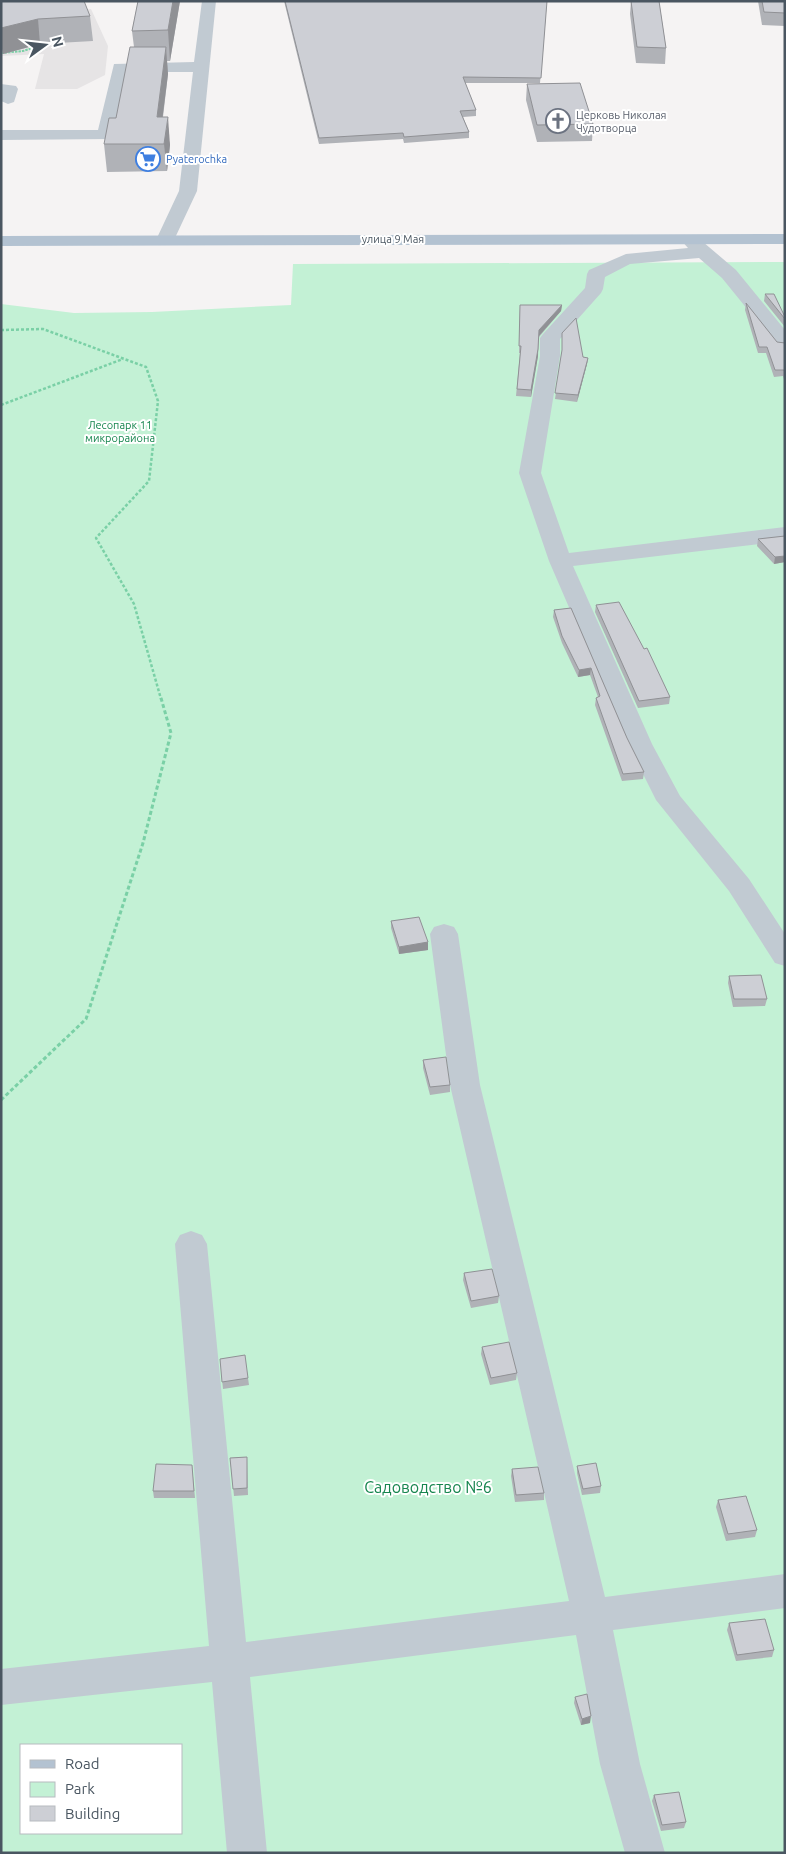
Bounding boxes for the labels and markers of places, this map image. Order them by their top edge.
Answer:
church icon: Церковь Николая Чудотворца [545,108,571,134]
place label: Церковь Николая Чудотворца [576,109,667,134]
supermarket icon: Pyaterochka [135,146,161,172]
place label: Pyaterochka [166,153,227,165]

